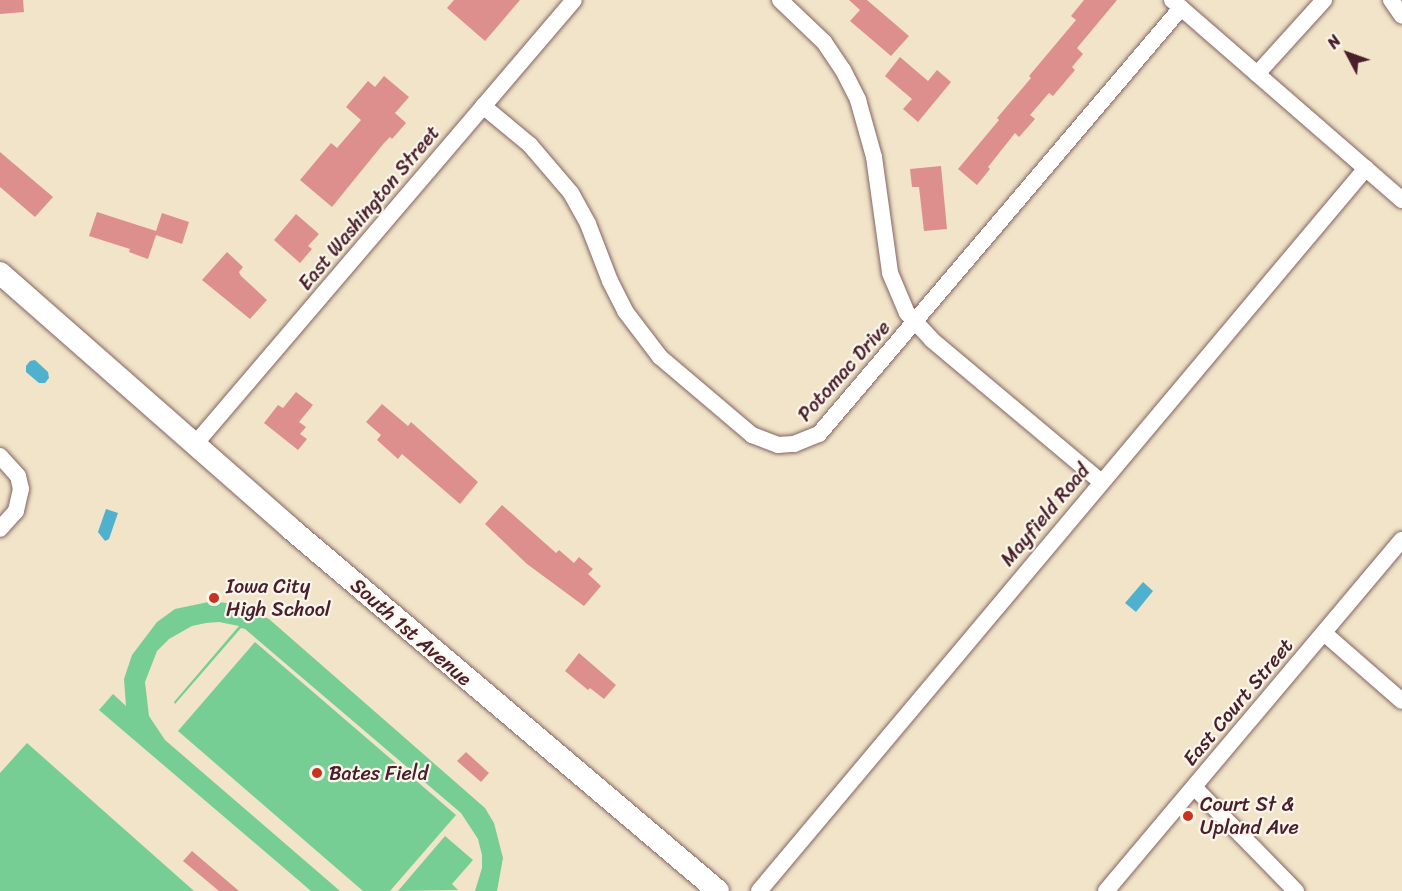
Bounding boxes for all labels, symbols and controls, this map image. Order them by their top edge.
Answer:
north arrow [1318,24,1378,84]
text: N [1319,28,1349,56]
street label: East Washington Street [293,120,445,296]
street label: Potomac Drive [793,316,895,426]
street label: Mayfield Road [995,459,1095,571]
street label: South 1st Avenue [345,573,477,691]
place label: Iowa City High School [226,574,330,621]
marker: Iowa City High School [207,591,221,605]
street label: East Court Street [1178,634,1298,770]
place label: Bates Field [329,761,428,785]
marker: Bates Field [310,766,324,780]
place label: Court St & Upland Ave [1200,792,1299,839]
marker: Court St & Upland Ave [1181,809,1195,823]

